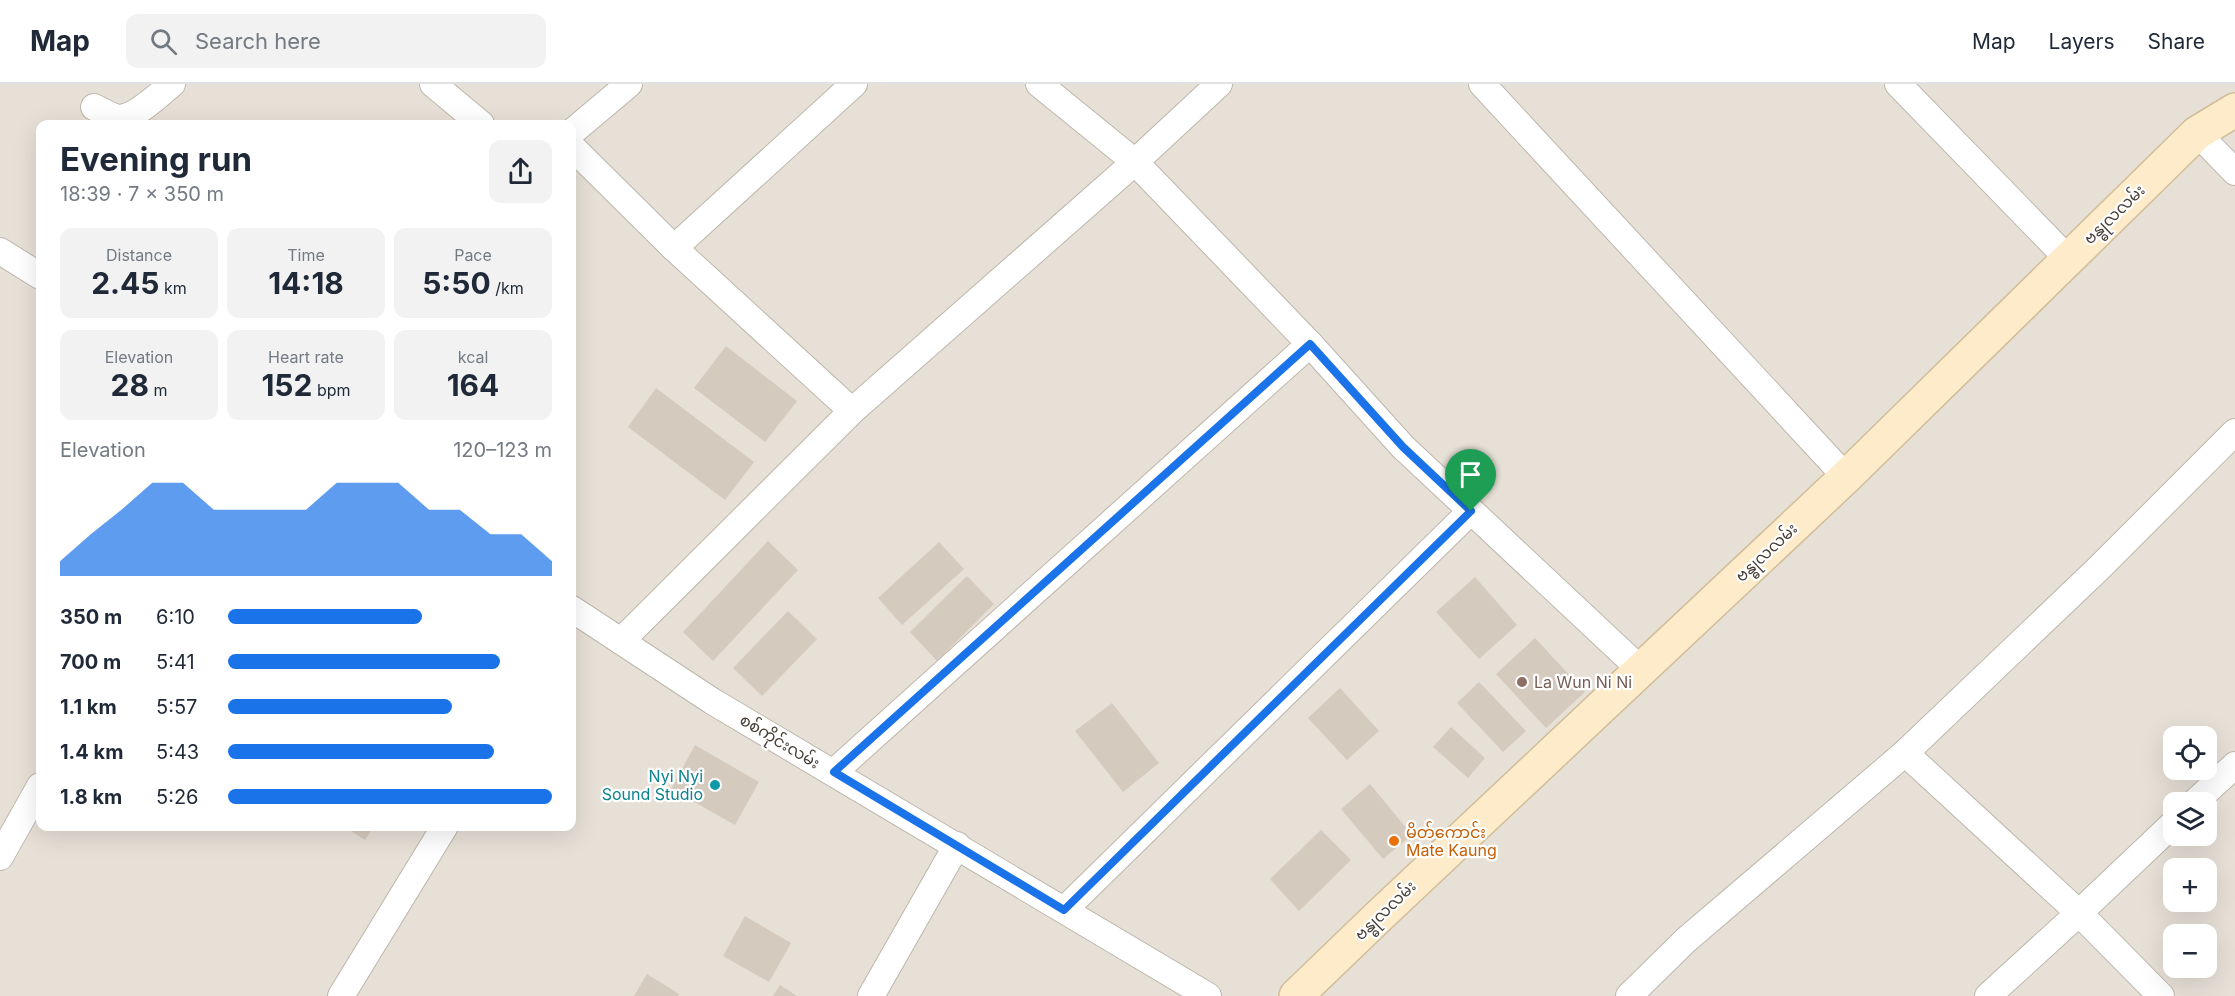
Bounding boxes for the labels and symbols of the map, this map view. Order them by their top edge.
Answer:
street label: ဗန္ဓုလလမ်း [2078,179,2152,251]
pin [1445,449,1496,511]
street label: ဗန္ဓုလလမ်း [1730,518,1804,589]
place label: La Wun Ni Ni [1534,672,1632,692]
marker: La Wun Ni Ni [1515,675,1529,689]
street label: စစ်ကိုင်းလမ်း [734,708,824,777]
place label: Nyi Nyi Sound Studio [602,766,703,804]
marker: Nyi Nyi Sound Studio [708,778,722,792]
place label: မိတ်ကောင်း Mate Kaung [1406,821,1497,860]
marker: မိတ်ကောင်း Mate Kaung [1387,834,1401,848]
street label: ဗန္ဓုလလမ်း [1349,875,1423,947]

